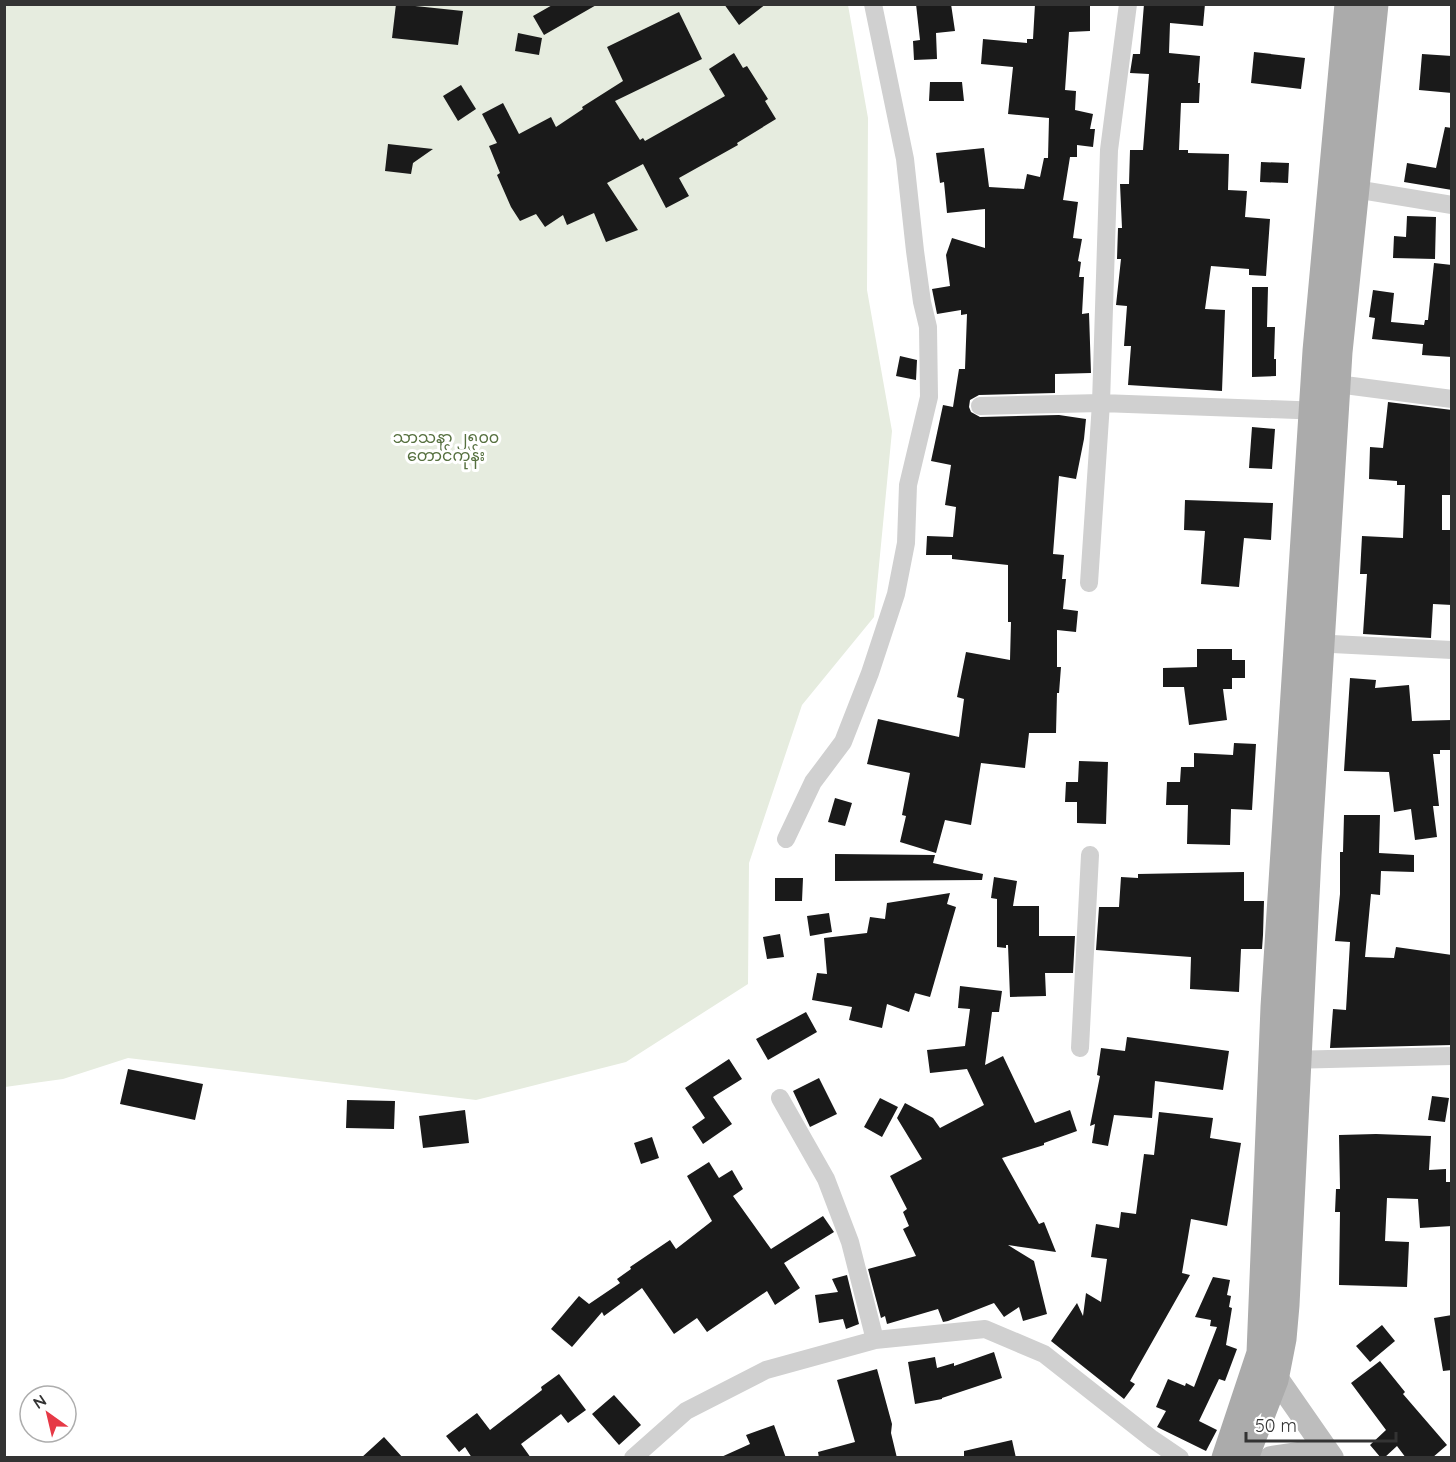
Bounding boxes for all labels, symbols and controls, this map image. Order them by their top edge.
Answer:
park label: သာသနာ ၂၅၀၀ တောင်ကုန်း [393,427,499,470]
north arrow [18,1384,78,1444]
text: N [29,1390,50,1413]
scale bar [1246,1405,1396,1443]
text: 50 m [1255,1414,1297,1437]

